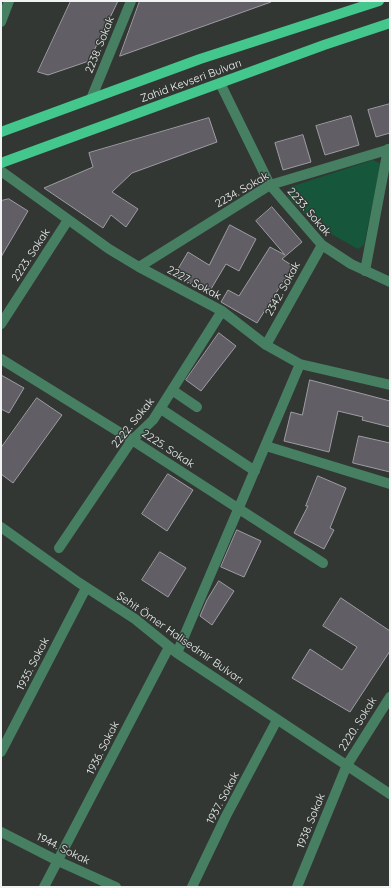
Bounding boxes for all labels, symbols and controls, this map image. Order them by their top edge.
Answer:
street label: 2238. Sokak [83,15,117,75]
street label: Zahid Kevseri Bulvarı [139,57,243,105]
street label: 2234. Sokak [213,169,271,211]
street label: 2233. Sokak [284,185,334,239]
street label: 2223. Sokak [9,226,53,284]
street label: 2342. Sokak [263,260,303,318]
street label: 2227. Sokak [165,263,223,303]
street label: 2222. Sokak [109,395,157,451]
street label: 2225. Sokak [139,427,197,471]
street label: Şehit Ömer Halisedmir Bulvarı [114,589,246,687]
street label: 1935. Sokak [14,635,52,693]
street label: 2220. Sokak [336,695,380,753]
street label: 1936. Sokak [84,719,122,777]
street label: 1937. Sokak [204,770,242,826]
street label: 1938. Sokak [294,792,328,850]
street label: 1944. Sokak [34,830,92,868]

